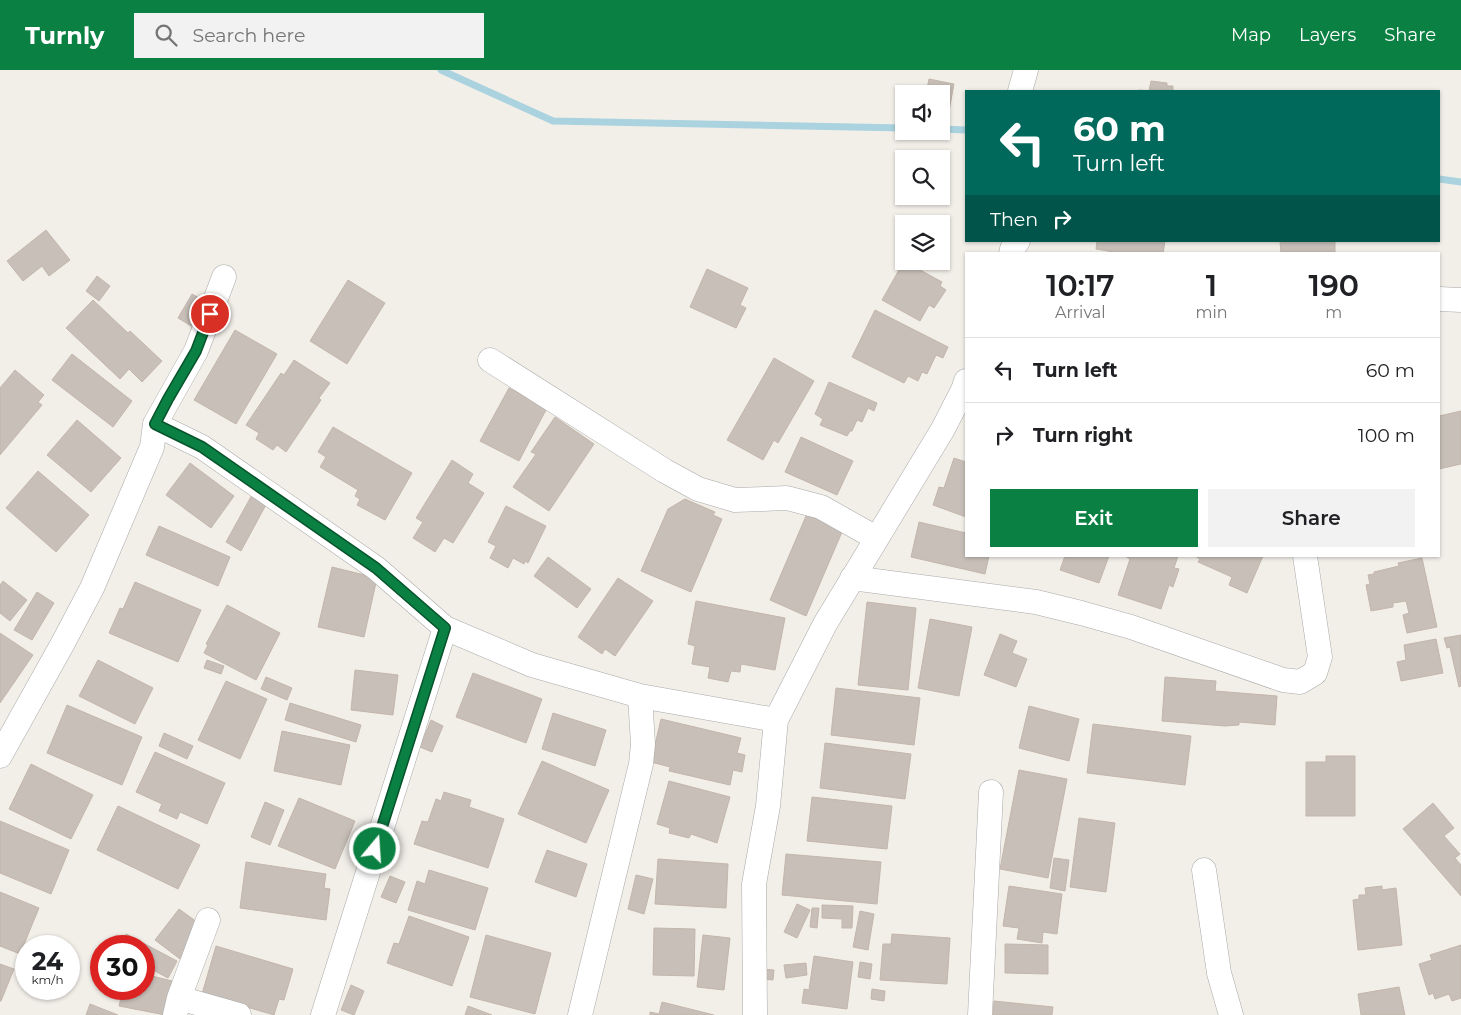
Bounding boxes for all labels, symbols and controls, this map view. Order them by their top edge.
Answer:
search box [134,13,484,58]
text: Turnly [25,21,104,50]
icon: search [152,21,180,49]
text: Search here [192,24,305,47]
text: Map [1231,24,1271,46]
text: Layers [1299,24,1356,46]
text: Share [1384,24,1436,46]
map controls [895,85,950,270]
button: sound [895,85,950,140]
text: 60 m [1073,107,1166,150]
icon: left [990,110,1055,175]
button: search [895,150,950,205]
text: Turn left [1073,150,1165,177]
icon: right [1048,205,1076,233]
text: Then [990,208,1038,231]
button: layers [895,215,950,270]
text: 10:17 [1046,267,1115,304]
text: 1 [1206,267,1217,304]
text: 190 [1309,267,1359,304]
pin [189,293,231,335]
icon: arrive [196,300,224,328]
text: Arrival [1055,303,1106,322]
text: min [1196,303,1228,322]
text: m [1325,303,1342,322]
icon: left [990,356,1018,384]
text: Turn left [1033,359,1118,382]
text: 60 m [1366,359,1415,382]
icon: right [990,421,1018,449]
text: Turn right [1033,424,1133,447]
text: 100 m [1358,424,1415,447]
button: Exit [990,489,1198,547]
button: Share [1208,489,1415,547]
position arrow [348,822,400,874]
speed limit sign: 30 [90,935,155,1000]
text: 24 [32,946,63,976]
text: km/h [31,972,64,987]

